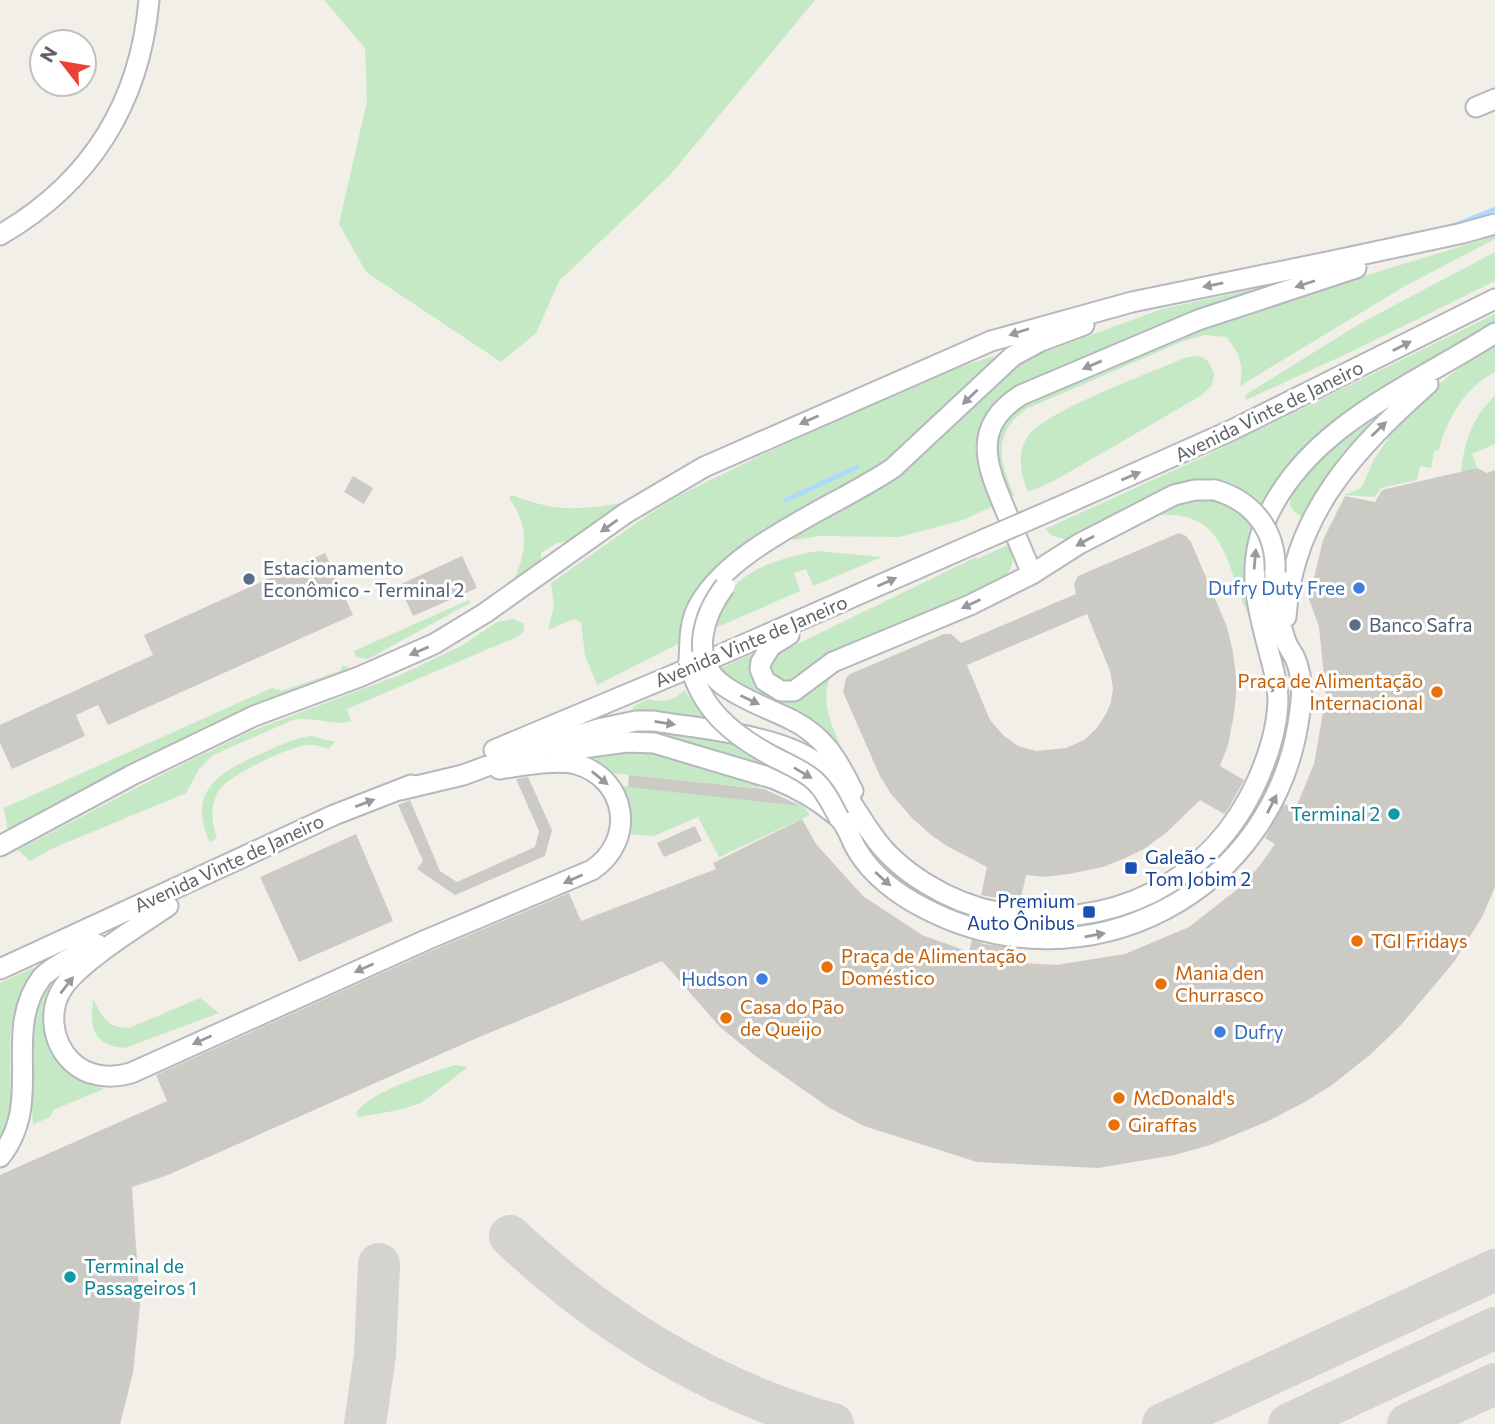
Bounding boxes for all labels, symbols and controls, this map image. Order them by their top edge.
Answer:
north arrow [28,28,98,98]
text: N [34,42,62,66]
one-way arrow [1202,280,1224,291]
one-way arrow [1294,280,1315,290]
one-way arrow [1008,327,1029,338]
one-way arrow [1392,340,1412,351]
street label: Avenida Vinte de Janeiro [1171,355,1367,466]
one-way arrow [1082,359,1102,371]
one-way arrow [962,388,979,404]
one-way arrow [799,415,820,426]
one-way arrow [1370,420,1387,437]
one-way arrow [1120,470,1141,481]
one-way arrow [600,519,618,533]
one-way arrow [1075,535,1095,547]
one-way arrow [1250,548,1261,570]
place label: Estacionamento Econômico - Terminal 2 [263,556,464,601]
marker: Estacionamento Econômico - Terminal 2 [241,571,257,587]
one-way arrow [876,576,897,587]
place label: Dufry Duty Free [1208,576,1345,599]
marker: Dufry Duty Free [1351,580,1367,596]
street label: Avenida Vinte de Janeiro [651,590,850,692]
one-way arrow [960,599,981,610]
place label: Banco Safra [1369,613,1472,636]
marker: Banco Safra [1347,617,1363,633]
one-way arrow [409,645,429,657]
place label: Praça de Alimentação Internacional [1238,669,1423,714]
marker: Praça de Alimentação Internacional [1429,684,1445,700]
one-way arrow [739,694,760,705]
one-way arrow [654,718,676,729]
one-way arrow [793,766,812,779]
one-way arrow [590,771,608,786]
one-way arrow [1266,794,1277,814]
one-way arrow [355,797,376,808]
place label: Terminal 2 [1290,802,1380,825]
marker: Terminal 2 [1386,806,1402,822]
street label: Avenida Vinte de Janeiro [130,808,327,917]
place label: Galeão - Tom Jobim 2 [1145,845,1251,890]
marker: Galeão - Tom Jobim 2 [1123,860,1139,876]
one-way arrow [874,871,892,887]
one-way arrow [562,874,583,885]
place label: Premium Auto Ônibus [967,889,1075,934]
marker: Premium Auto Ônibus [1081,904,1097,920]
one-way arrow [1084,929,1106,940]
place label: TGI Fridays [1371,929,1468,952]
marker: TGI Fridays [1349,933,1365,949]
place label: Praça de Alimentação Doméstico [841,944,1027,989]
marker: Praça de Alimentação Doméstico [819,959,835,975]
place label: Mania den Churrasco [1175,961,1264,1006]
one-way arrow [353,963,374,974]
place label: Hudson [681,967,748,990]
marker: Hudson [754,971,770,987]
one-way arrow [60,975,74,994]
marker: Mania den Churrasco [1153,976,1169,992]
place label: Casa do Pão de Queijo [740,995,844,1040]
marker: Casa do Pão de Queijo [718,1010,734,1026]
place label: Dufry [1234,1020,1284,1043]
marker: Dufry [1212,1024,1228,1040]
one-way arrow [192,1035,213,1046]
place label: McDonald's [1133,1086,1235,1109]
marker: McDonald's [1111,1090,1127,1106]
place label: Giraffas [1128,1113,1197,1136]
marker: Giraffas [1106,1117,1122,1133]
place label: Terminal de Passageiros 1 [84,1254,197,1299]
marker: Terminal de Passageiros 1 [62,1269,78,1285]

